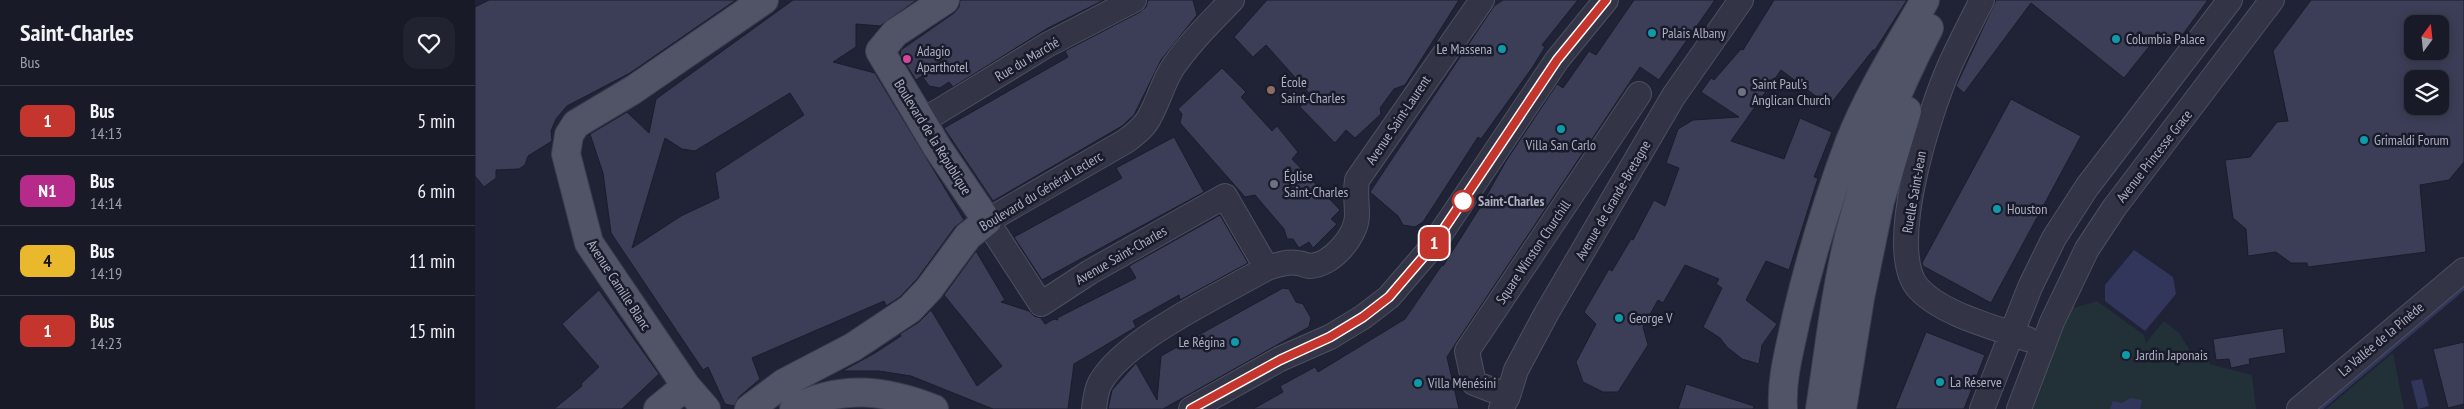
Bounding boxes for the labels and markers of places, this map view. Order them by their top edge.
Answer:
place label: Palais Albany [1662,24,1726,42]
marker: Palais Albany [1646,27,1658,39]
place label: Columbia Palace [2126,30,2205,48]
marker: Columbia Palace [2110,33,2122,45]
place label: Le Massena [1437,40,1492,58]
place label: Adagio Aparthotel [917,42,969,76]
marker: Le Massena [1496,43,1508,55]
marker: Adagio Aparthotel [901,53,913,65]
place label: École Saint-Charles [1281,73,1345,107]
place label: Saint Paul's Anglican Church [1752,75,1830,109]
marker: École Saint-Charles [1265,84,1277,96]
marker: Saint Paul's Anglican Church [1736,86,1748,98]
marker: Villa San Carlo [1555,123,1567,135]
place label: Grimaldi Forum [2374,131,2449,149]
marker: Grimaldi Forum [2358,134,2370,146]
place label: Villa San Carlo [1525,136,1596,154]
place label: Église Saint-Charles [1284,167,1348,201]
marker: Église Saint-Charles [1268,178,1280,190]
marker: Saint-Charles [1452,190,1474,212]
place label: Saint-Charles [1478,192,1544,210]
place label: Houston [2007,200,2047,218]
marker: Houston [1991,203,2003,215]
place label: George V [1629,309,1673,327]
marker: George V [1613,312,1625,324]
place label: Le Régina [1178,333,1225,351]
marker: Le Régina [1229,336,1241,348]
place label: Jardin Japonais [2135,346,2208,364]
marker: Jardin Japonais [2120,349,2132,361]
place label: La Réserve [1950,373,2002,391]
place label: Villa Ménésini [1427,374,1496,392]
marker: La Réserve [1934,376,1946,388]
marker: Villa Ménésini [1412,377,1424,389]

